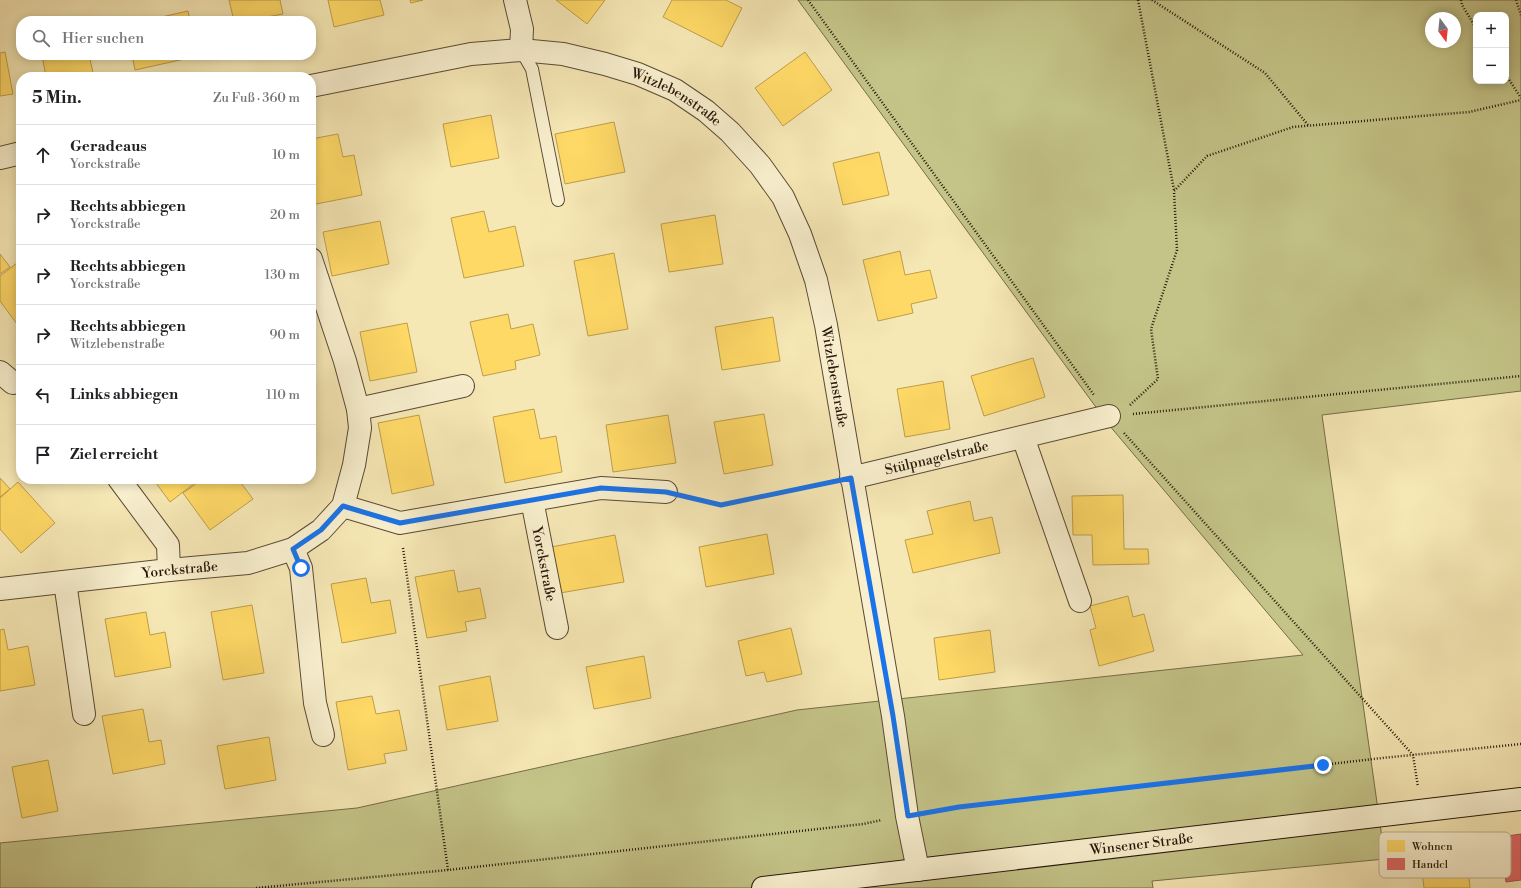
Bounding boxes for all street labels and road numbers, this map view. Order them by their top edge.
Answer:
street label: Witzlebenstraße [628,64,725,131]
street label: Witzlebenstraße [816,324,851,429]
street label: Stülpnagelstraße [883,437,991,480]
street label: Yorckstraße [527,524,560,603]
street label: Yorckstraße [140,558,219,583]
street label: Winsener Straße [1088,830,1194,860]

